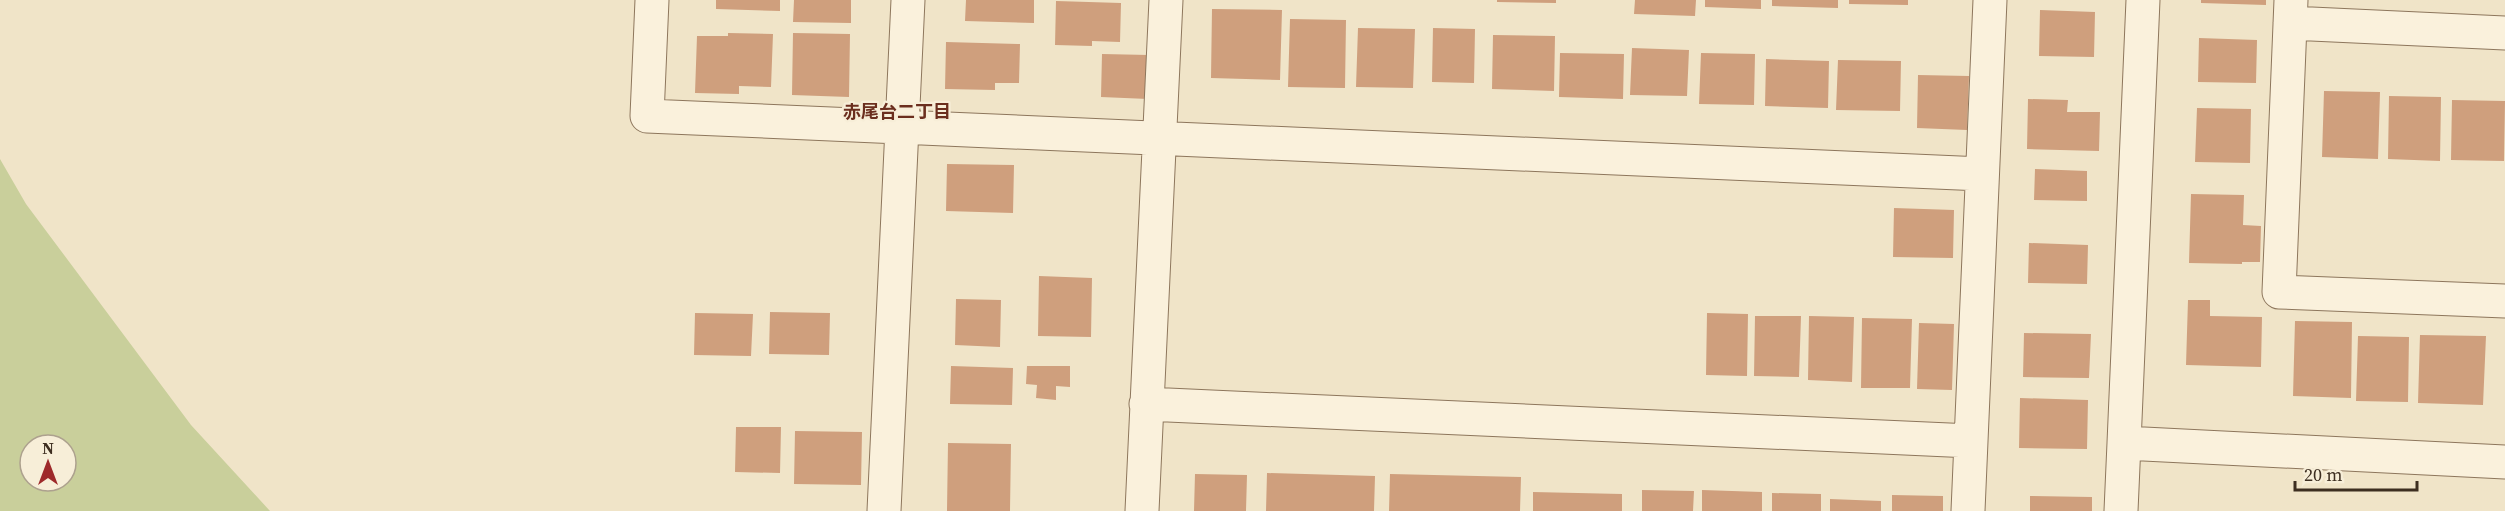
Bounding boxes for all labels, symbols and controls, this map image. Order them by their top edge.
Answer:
district label: 赤尾台二丁目 [843,99,951,124]
north arrow [18,433,78,493]
text: N [42,437,54,459]
scale bar [2295,454,2416,492]
text: 20 m [2304,462,2342,487]

